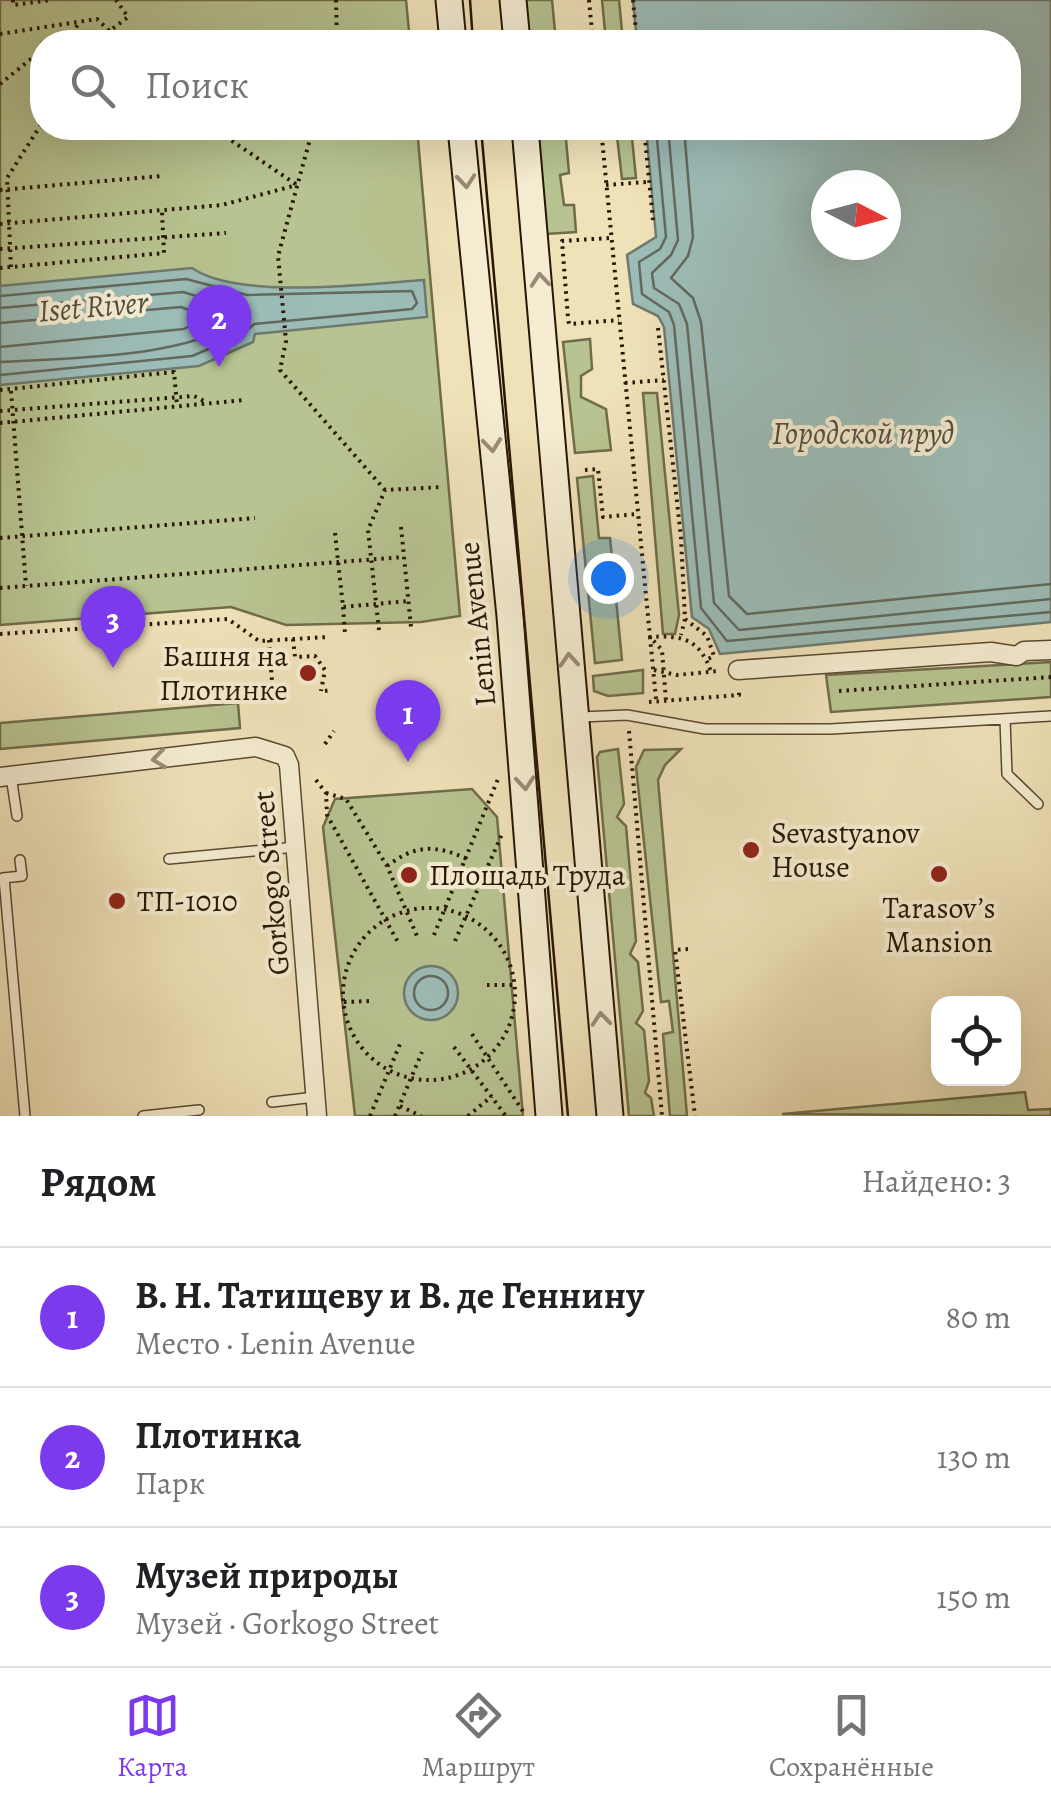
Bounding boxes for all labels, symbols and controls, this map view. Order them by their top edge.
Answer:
search box [30,30,1021,140]
icon: search [65,58,120,113]
text: Поиск [145,59,249,111]
north arrow [811,170,901,260]
one-way arrow [455,173,476,189]
one-way arrow [529,271,551,287]
water label: Iset River [36,279,150,333]
pin: 2 [186,284,252,367]
water label: Городской пруд [772,411,954,455]
one-way arrow [481,438,502,454]
street label: Lenin Avenue [448,540,506,708]
your location [583,553,634,604]
pin: 3 [80,586,146,668]
place label: Башня на Плотинке [160,636,288,710]
one-way arrow [559,652,581,668]
marker: Башня на Плотинке [297,662,319,684]
pin: 1 [376,680,440,762]
one-way arrow [151,748,167,769]
one-way arrow [513,775,535,791]
street label: Gorkogo Street [243,789,299,977]
place label: Sevastyanov House [771,813,920,887]
marker: Sevastyanov House [740,839,762,861]
place label: Площадь Труда [429,855,626,895]
marker: Tarasov’s Mansion [928,863,950,885]
marker: Площадь Труда [398,864,420,886]
place label: ТП-1010 [137,881,238,921]
place label: Tarasov’s Mansion [882,888,996,962]
marker: ТП-1010 [106,890,128,912]
map controls [931,996,1021,1086]
button: locate [931,996,1021,1086]
one-way arrow [591,1010,613,1026]
text: Рядом [40,1153,157,1210]
text: Найдено: 3 [862,1159,1011,1203]
text: В. Н. Татищеву и В. де Геннину [135,1269,644,1321]
text: 1 [67,1295,78,1339]
text: 80 m [945,1295,1011,1339]
text: Место · Lenin Avenue [135,1321,416,1365]
text: Плотинка [135,1409,301,1461]
text: 2 [65,1435,80,1479]
text: 130 m [937,1435,1011,1479]
text: Парк [135,1461,205,1505]
text: Музей природы [135,1549,399,1601]
text: 3 [66,1575,79,1619]
text: 150 m [936,1575,1011,1619]
text: Музей · Gorkogo Street [135,1601,439,1645]
tab: Карта [117,1688,188,1786]
tab: Маршрут [422,1688,535,1786]
tab: Сохранённые [769,1688,934,1786]

